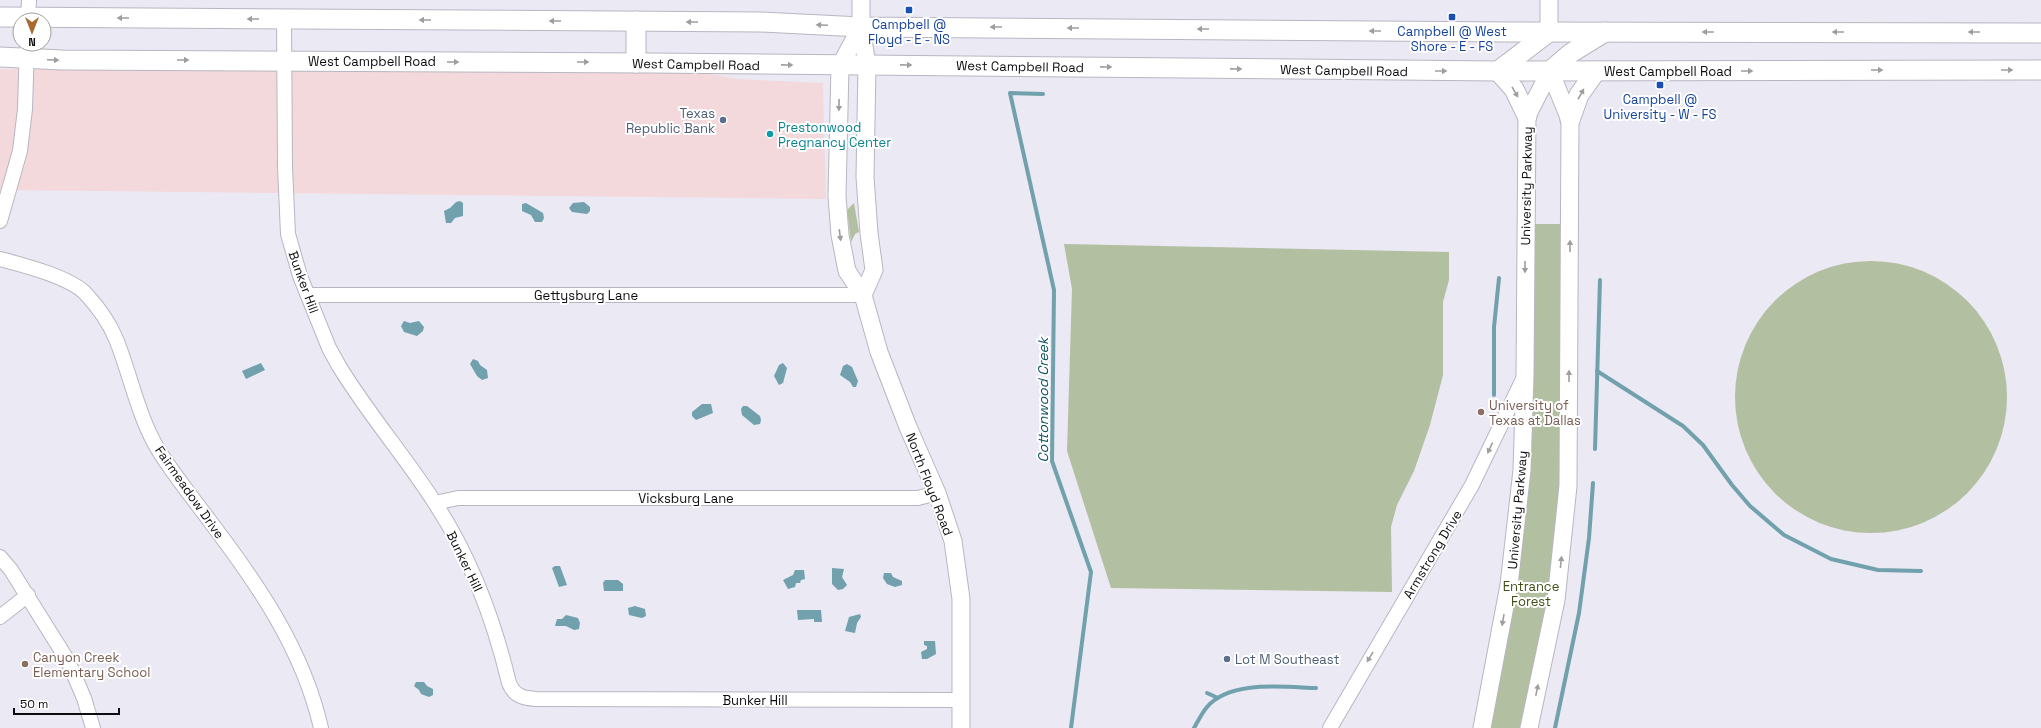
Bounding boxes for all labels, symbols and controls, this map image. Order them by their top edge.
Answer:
marker: Campbell @ Floyd - E - NS [904,5,914,15]
north arrow [12,12,52,52]
marker: Campbell @ West Shore - E - FS [1447,12,1457,22]
one-way arrow [116,15,129,21]
one-way arrow [246,16,259,22]
place label: Campbell @ Floyd - E - NS [868,16,950,48]
one-way arrow [418,17,431,23]
one-way arrow [548,18,561,24]
one-way arrow [685,19,698,25]
one-way arrow [815,22,828,28]
place label: Campbell @ West Shore - E - FS [1397,23,1507,55]
one-way arrow [990,24,1002,31]
one-way arrow [1066,25,1079,31]
one-way arrow [1196,26,1209,32]
one-way arrow [1368,28,1381,34]
one-way arrow [1701,29,1714,35]
one-way arrow [1832,29,1844,36]
one-way arrow [1967,29,1980,35]
text: N [28,35,36,49]
street label: West Campbell Road [308,53,436,70]
street label: West Campbell Road [632,55,760,74]
one-way arrow [47,56,59,63]
one-way arrow [177,57,190,63]
street label: West Campbell Road [956,57,1084,76]
one-way arrow [447,59,460,65]
one-way arrow [577,59,590,65]
street label: West Campbell Road [1280,61,1408,80]
one-way arrow [781,62,794,68]
one-way arrow [900,62,913,68]
street label: West Campbell Road [1604,63,1732,80]
one-way arrow [1100,64,1113,70]
one-way arrow [1230,65,1242,72]
one-way arrow [1871,67,1884,73]
one-way arrow [2001,67,2014,73]
one-way arrow [1435,68,1448,74]
one-way arrow [1741,68,1754,74]
marker: Campbell @ University - W - FS [1655,80,1665,90]
one-way arrow [1512,86,1518,98]
one-way arrow [1578,88,1584,100]
place label: Campbell @ University - W - FS [1604,91,1716,123]
one-way arrow [836,99,842,112]
place label: Texas Republic Bank [626,105,715,137]
marker: Texas Republic Bank [718,115,728,125]
place label: Prestonwood Pregnancy Center [778,119,891,151]
street label: University Parkway [1517,126,1536,246]
marker: Prestonwood Pregnancy Center [765,129,775,139]
one-way arrow [837,229,844,241]
one-way arrow [1567,239,1573,252]
street label: Bunker Hill [284,249,323,316]
one-way arrow [1522,261,1528,274]
street label: Gettysburg Lane [534,287,638,304]
water label: Cottonwood Creek [1034,336,1052,462]
one-way arrow [1566,369,1572,382]
place label: University of Texas at Dallas [1489,397,1581,429]
marker: University of Texas at Dallas [1476,407,1486,417]
street label: North Floyd Road [902,430,957,538]
street label: Fairmeadow Drive [151,442,228,542]
one-way arrow [1487,443,1493,454]
street label: University Parkway [1504,450,1531,570]
street label: Vicksburg Lane [638,490,734,507]
street label: Armstrong Drive [1399,507,1466,602]
street label: Bunker Hill [443,528,486,594]
one-way arrow [1557,556,1564,568]
park label: Entrance Forest [1503,578,1559,610]
one-way arrow [1500,614,1506,626]
place label: Canyon Creek Elementary School [33,649,150,681]
place label: Lot M Southeast [1235,651,1339,668]
one-way arrow [1367,651,1374,663]
marker: Lot M Southeast [1222,654,1232,664]
marker: Canyon Creek Elementary School [20,659,30,669]
one-way arrow [1534,684,1540,696]
scale bar [14,690,119,716]
street label: Bunker Hill [722,692,788,709]
text: 50 m [20,696,48,712]

